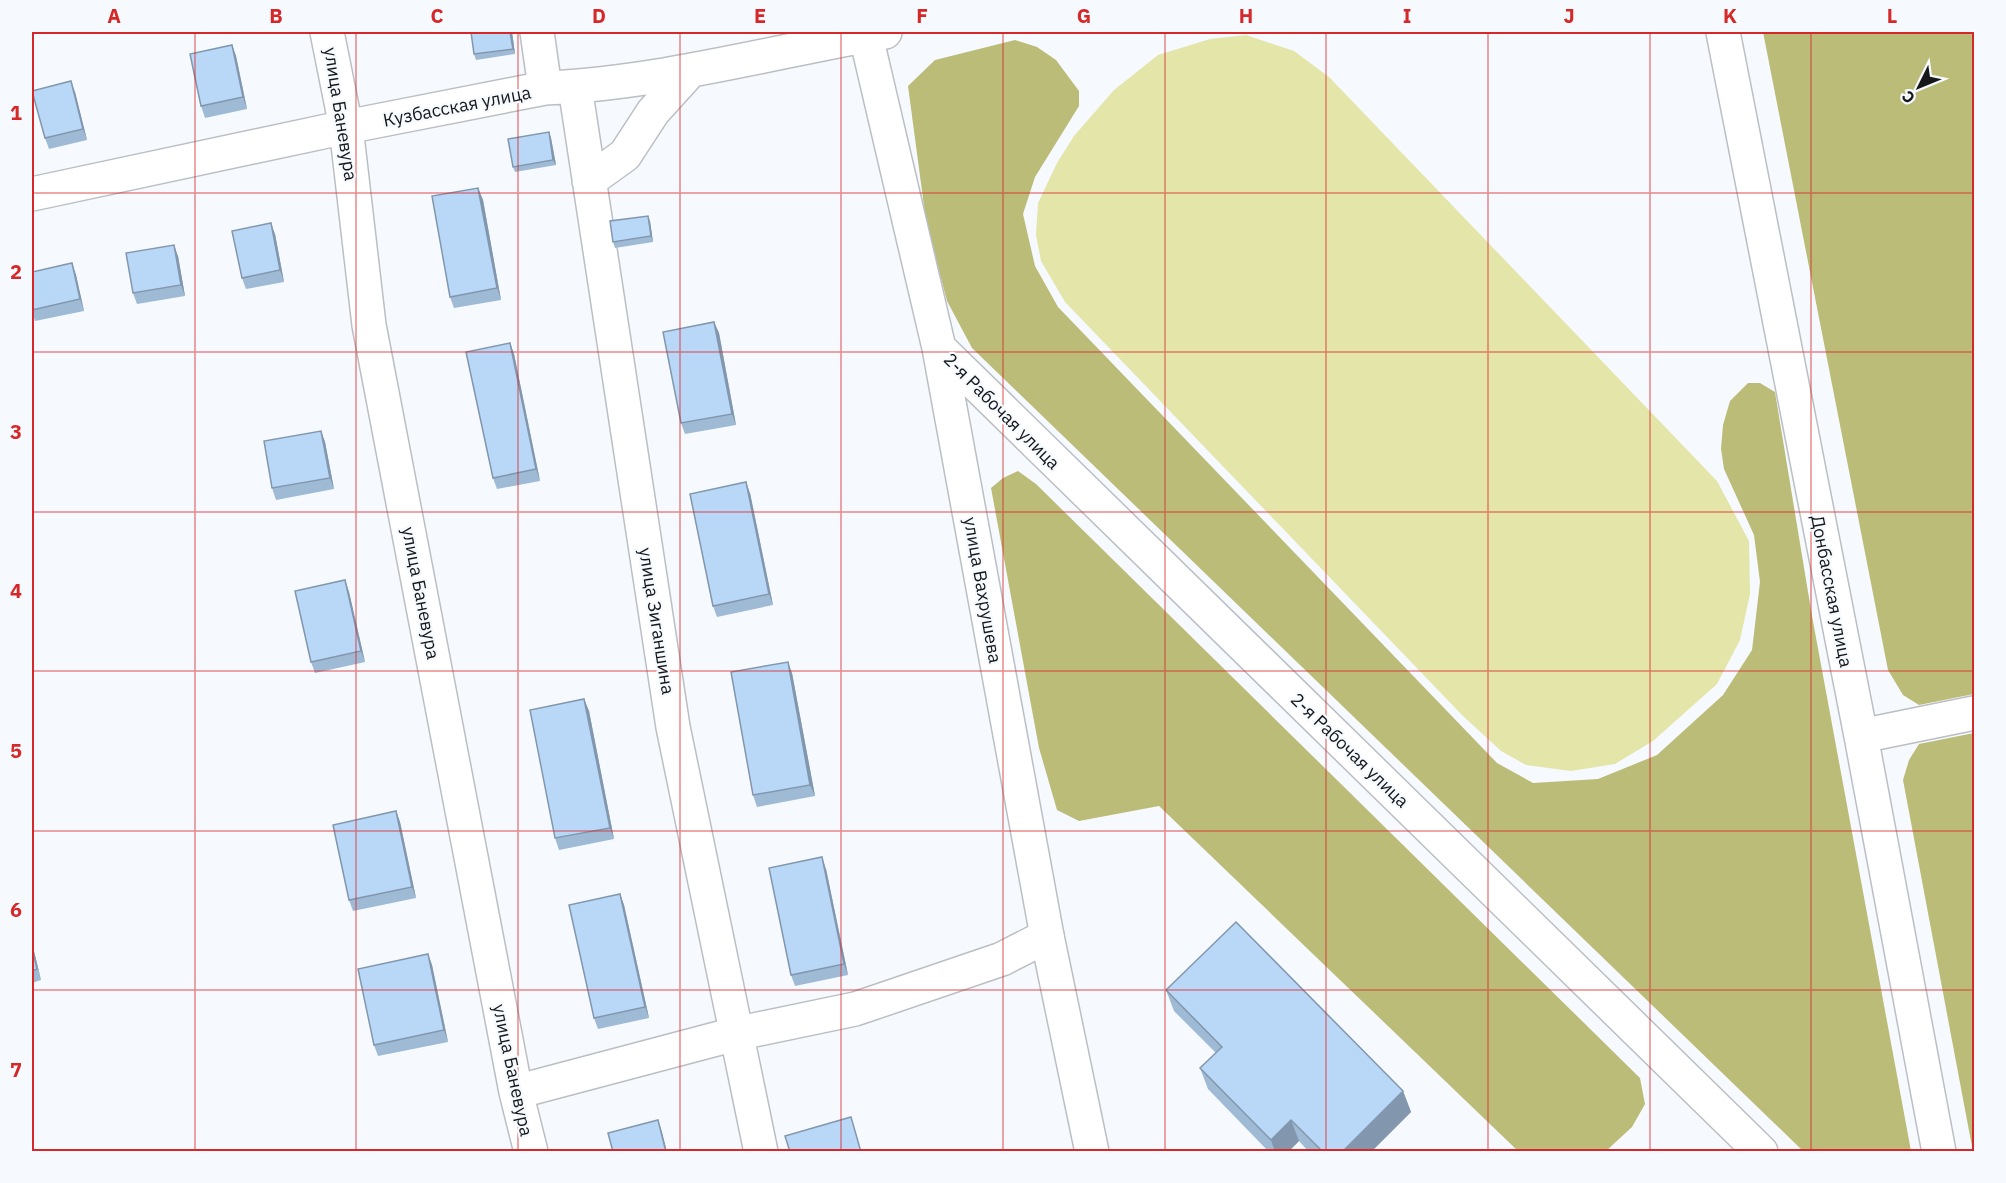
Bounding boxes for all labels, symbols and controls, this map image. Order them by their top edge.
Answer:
text: A [107,2,121,29]
text: B [269,2,283,29]
text: C [430,2,444,29]
text: D [592,2,606,29]
text: E [754,2,766,29]
text: F [916,2,928,29]
text: G [1077,2,1091,29]
text: H [1239,2,1253,29]
text: I [1403,2,1411,29]
text: J [1563,2,1575,29]
text: K [1723,2,1737,29]
text: L [1887,2,1897,29]
street label: улица Баневура [319,46,363,183]
north arrow [1889,57,1949,117]
street label: Кузбасская улица [381,80,533,132]
text: С [1897,87,1919,108]
text: 1 [10,99,22,126]
text: 2 [10,258,22,285]
street label: 2-я Рабочая улица [939,348,1065,474]
text: 3 [10,418,22,445]
street label: Донбасская улица [1806,513,1858,669]
street label: улица Вахрушева [959,515,1007,665]
street label: улица Баневура [397,525,445,662]
street label: улица Зиганшина [634,546,680,696]
text: 4 [10,577,22,604]
street label: 2-я Рабочая улица [1286,688,1414,813]
text: 5 [10,737,22,764]
text: 6 [10,896,22,923]
street label: улица Баневура [488,1002,538,1139]
text: 7 [10,1056,22,1083]

